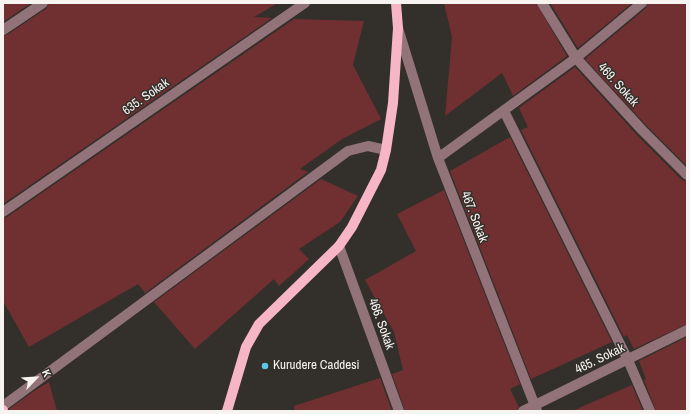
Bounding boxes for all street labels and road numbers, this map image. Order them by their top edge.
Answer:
street label: 469. Sokak [594,60,642,110]
street label: 635. Sokak [120,75,172,119]
street label: 467. Sokak [457,189,491,245]
street label: 466. Sokak [365,296,397,352]
street label: 465. Sokak [573,340,627,378]

